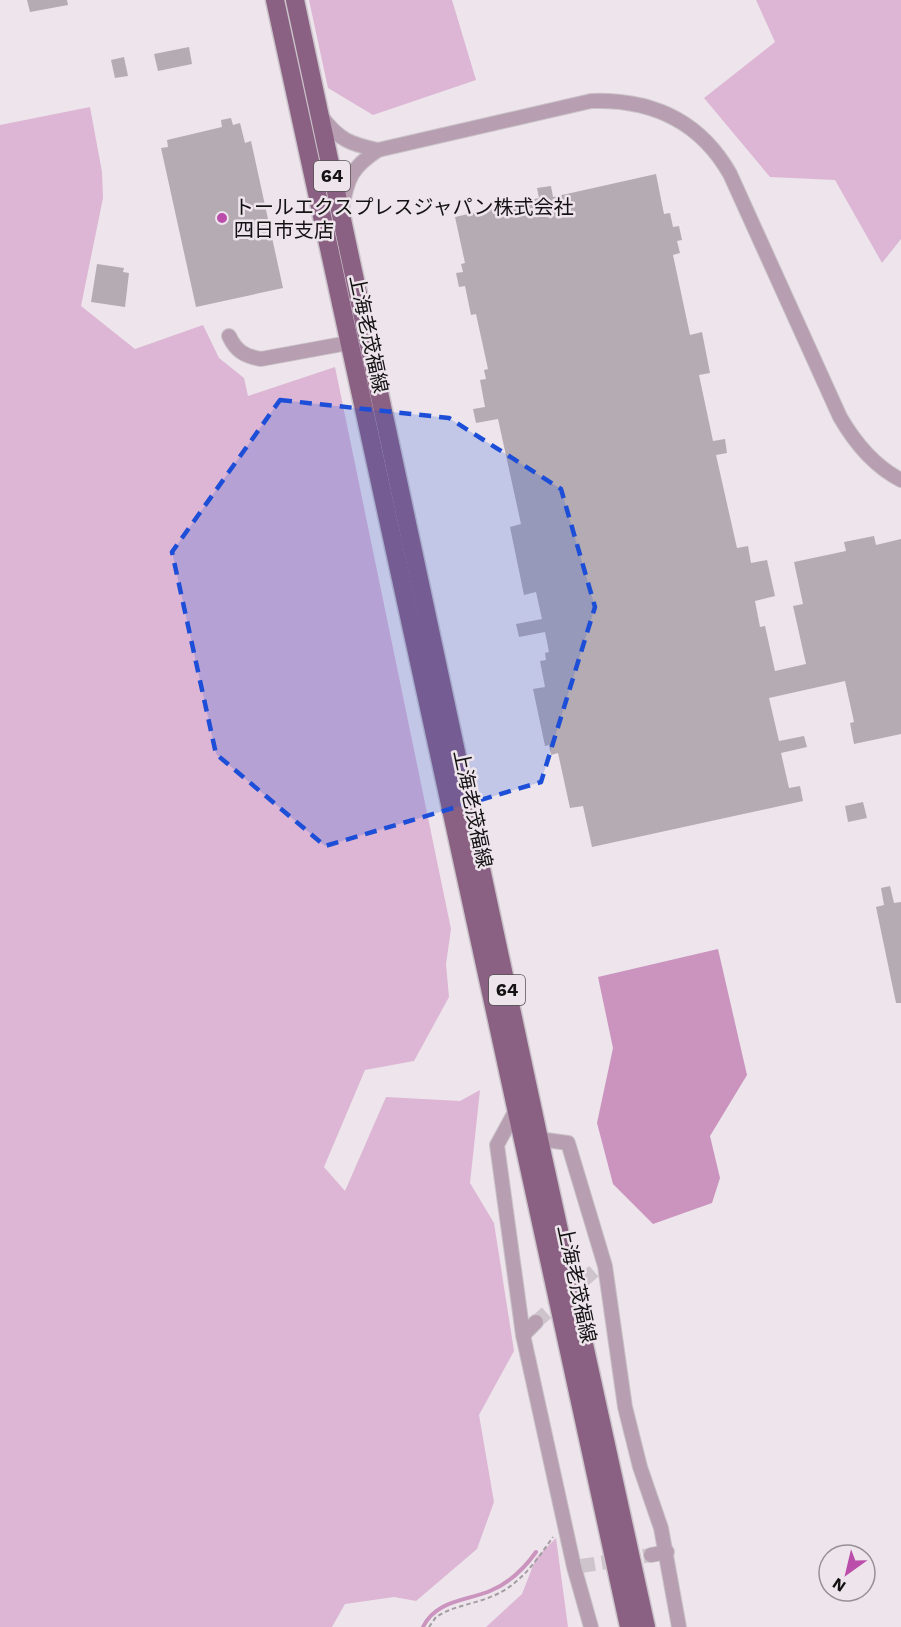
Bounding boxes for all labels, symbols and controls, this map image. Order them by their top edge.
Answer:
road number: 64 [314,161,350,191]
place label: トールエクスプレスジャパン株式会社 四日市支店 [234,195,573,242]
marker: トールエクスプレスジャパン株式会社 四日市支店 [215,211,229,225]
street label: 上海老茂福線 [345,273,393,395]
street label: 上海老茂福線 [449,748,497,870]
road number: 64 [489,975,525,1005]
street label: 上海老茂福線 [553,1223,601,1345]
north arrow [817,1543,877,1603]
text: N [829,1574,849,1596]

